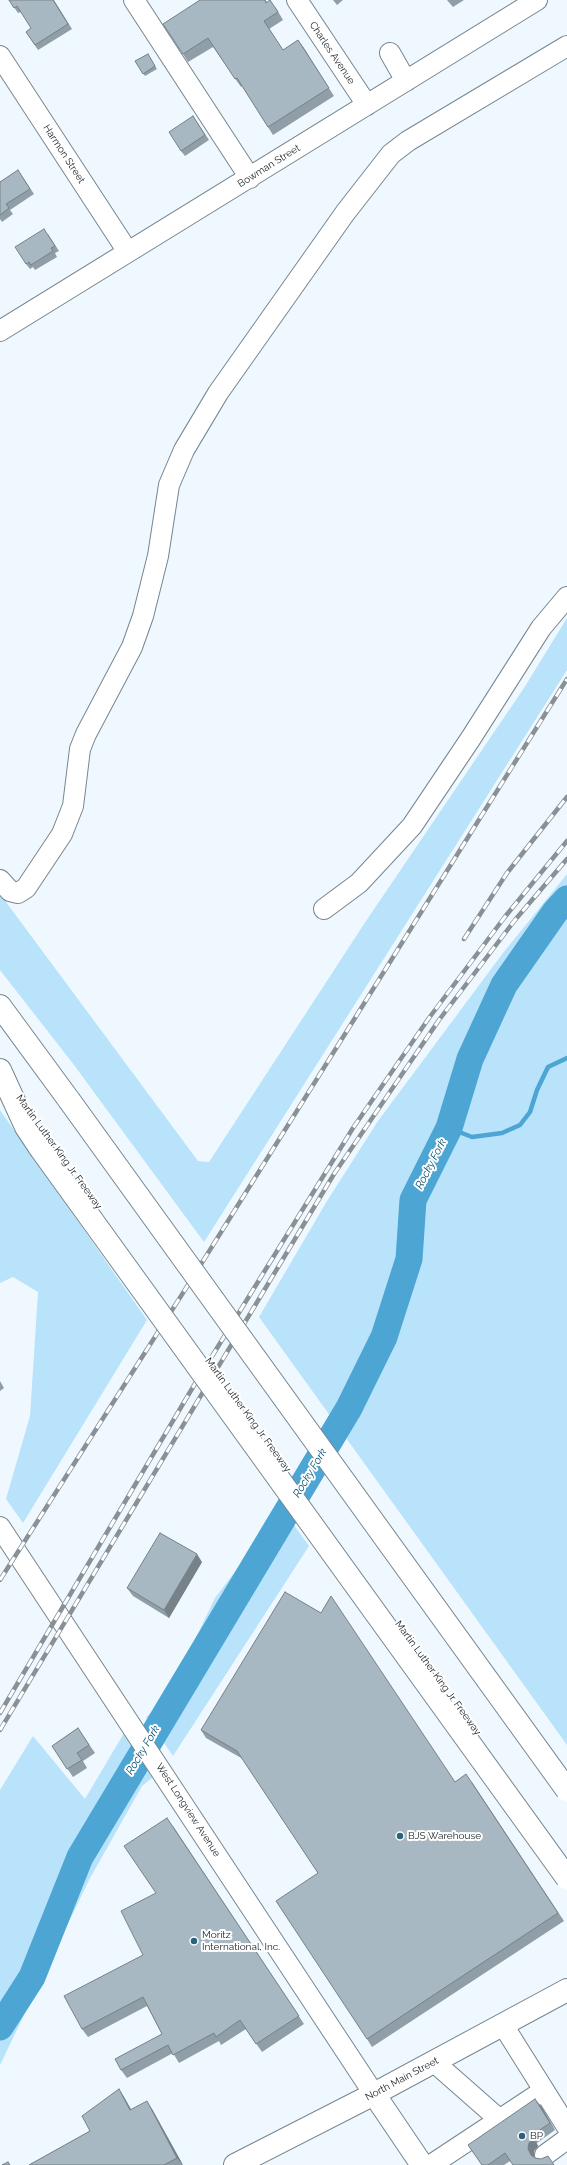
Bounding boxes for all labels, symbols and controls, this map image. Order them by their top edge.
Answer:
street label: Charles Avenue [307,20,357,86]
street label: Harmon Street [41,122,87,186]
street label: Bowman Street [236,142,302,190]
street label: Martin Luther King Jr. Freeway [13,1092,105,1212]
water label: Rocky Fork [413,1137,449,1191]
street label: Martin Luther King Jr. Freeway [202,1355,294,1475]
water label: Rocky Fork [290,1446,330,1500]
street label: Martin Luther King Jr. Freeway [392,1618,484,1738]
water label: Rocky Fork [123,1723,163,1777]
street label: West Longview Avenue [153,1761,223,1859]
place label: BJS Warehouse [408,1830,481,1842]
marker: BJS Warehouse [395,1831,405,1841]
place label: Moritz International, Inc. [202,1929,280,1952]
marker: Moritz International, Inc. [189,1936,199,1946]
street label: North Main Street [363,2055,441,2103]
place label: BP [530,2130,543,2142]
marker: BP [517,2131,527,2141]

